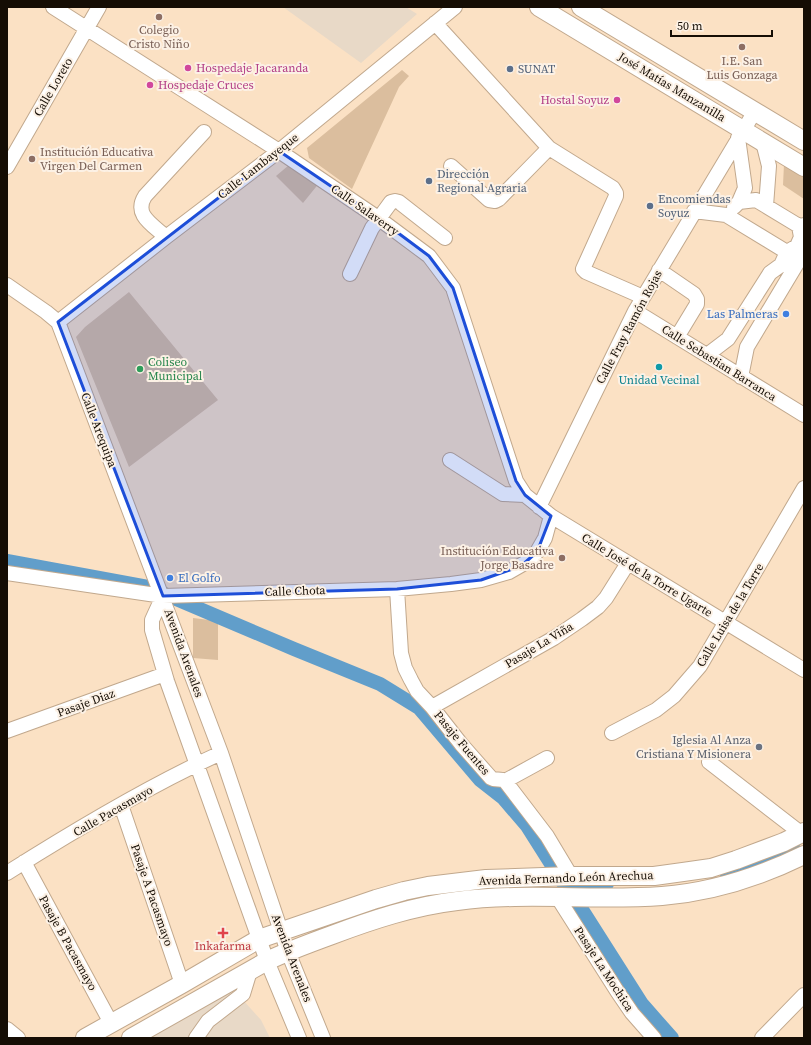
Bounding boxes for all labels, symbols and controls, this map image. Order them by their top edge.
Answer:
marker: Colegio Cristo Niño [154,12,164,22]
scale bar [671,12,772,38]
text: 50 m [677,18,703,34]
place label: Colegio Cristo Niño [129,22,190,52]
marker: I.E. San Luis Gonzaga [737,42,747,52]
street label: José Matías Manzanilla [614,48,729,126]
place label: I.E. San Luis Gonzaga [706,53,778,83]
street label: Calle Loreto [30,54,76,119]
place label: Hospedaje Jacaranda [196,60,309,76]
place label: SUNAT [518,61,556,77]
marker: Hospedaje Jacaranda [183,63,193,73]
marker: SUNAT [505,64,515,74]
place label: Hospedaje Cruces [158,77,254,93]
marker: Hospedaje Cruces [145,80,155,90]
place label: Hostal Soyuz [540,92,610,108]
marker: Hostal Soyuz [612,95,622,105]
street label: Calle Lambayeque [214,129,302,203]
place label: Institución Educativa Virgen Del Carmen [40,144,154,174]
marker: Institución Educativa Virgen Del Carmen [27,154,37,164]
place label: Dirección Regional Agraria [437,166,528,196]
marker: Dirección Regional Agraria [424,176,434,186]
street label: Calle Salaverry [328,181,403,240]
place label: Encomiendas Soyuz [658,191,731,221]
marker: Encomiendas Soyuz [645,201,655,211]
street label: Calle Fray Ramón Rojas [592,267,666,387]
place label: Las Palmeras [707,306,778,322]
marker: Las Palmeras [781,309,791,319]
street label: Calle Sebastian Barranca [659,321,780,405]
place label: Coliseo Municipal [148,354,203,384]
marker: Unidad Vecinal [654,362,664,372]
marker: Coliseo Municipal [135,364,145,374]
place label: Unidad Vecinal [619,372,700,388]
street label: Calle Arequipa [77,390,121,471]
street label: Calle José de la Torre Ugarte [579,529,715,621]
place label: Institución Educativa Jorge Basadre [441,543,555,573]
marker: Institución Educativa Jorge Basadre [557,553,567,563]
street label: Calle Luisa de la Torre [693,560,767,670]
place label: El Golfo [178,570,221,586]
marker: El Golfo [165,573,175,583]
street label: Calle Chota [264,582,327,600]
street label: Avenida Arenales [161,607,207,699]
street label: Pasaje La Viña [502,618,577,672]
street label: Pasaje Diaz [55,685,118,721]
street label: Pasaje Fuentes [431,708,493,778]
place label: Iglesia Al Anza Cristiana Y Misionera [636,732,752,762]
marker: Iglesia Al Anza Cristiana Y Misionera [754,742,764,752]
street label: Calle Pacasmayo [70,782,156,840]
street label: Pasaje A Pacasmayo [127,842,177,949]
street label: Avenida Fernando León Arechua [478,867,655,889]
street label: Pasaje B Pacasmayo [35,892,101,994]
street label: Avenida Arenales [268,912,316,1004]
street label: Pasaje La Mochica [570,923,638,1015]
marker: Inkafarma [218,928,228,938]
place label: Inkafarma [195,938,252,954]

